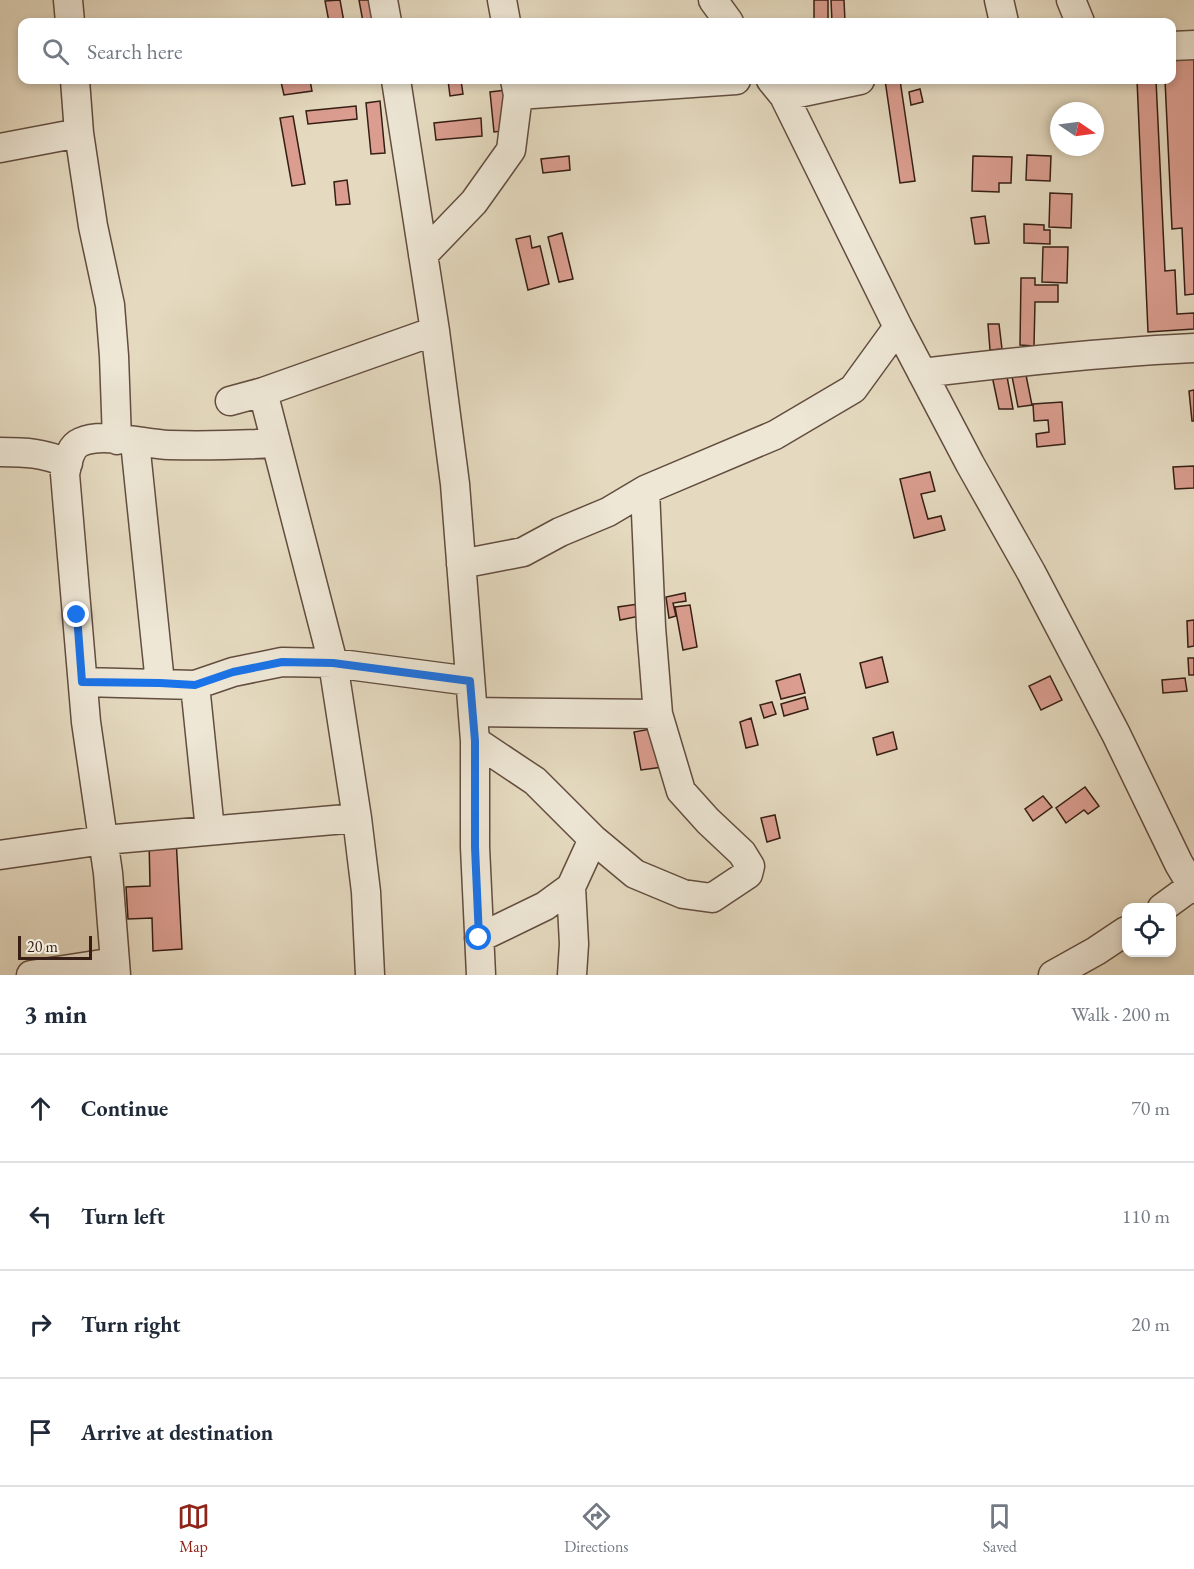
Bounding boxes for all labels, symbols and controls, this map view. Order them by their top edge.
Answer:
search box [18,18,1176,84]
icon: search [39,35,72,68]
text: Search here [87,37,182,66]
north arrow [1050,102,1104,156]
route end [63,601,89,627]
map controls [1122,903,1176,957]
button: locate [1122,903,1176,957]
route start [465,924,491,950]
scale bar [18,933,92,960]
text: 20 m [27,936,58,957]
text: 3 min [24,997,87,1031]
text: Walk · 200 m [1071,1001,1170,1027]
icon: ahead [24,1092,57,1125]
text: Continue [81,1094,168,1123]
text: 70 m [1131,1095,1170,1121]
icon: left [24,1200,57,1233]
text: Turn left [81,1202,165,1231]
text: 110 m [1122,1203,1170,1229]
icon: right [24,1308,57,1341]
text: Turn right [81,1310,180,1339]
text: 20 m [1131,1311,1170,1337]
icon: arrive [24,1416,57,1449]
text: Arrive at destination [81,1418,273,1447]
tab: Map [177,1500,210,1557]
tab: Directions [564,1500,629,1557]
tab: Saved [983,1500,1017,1557]

